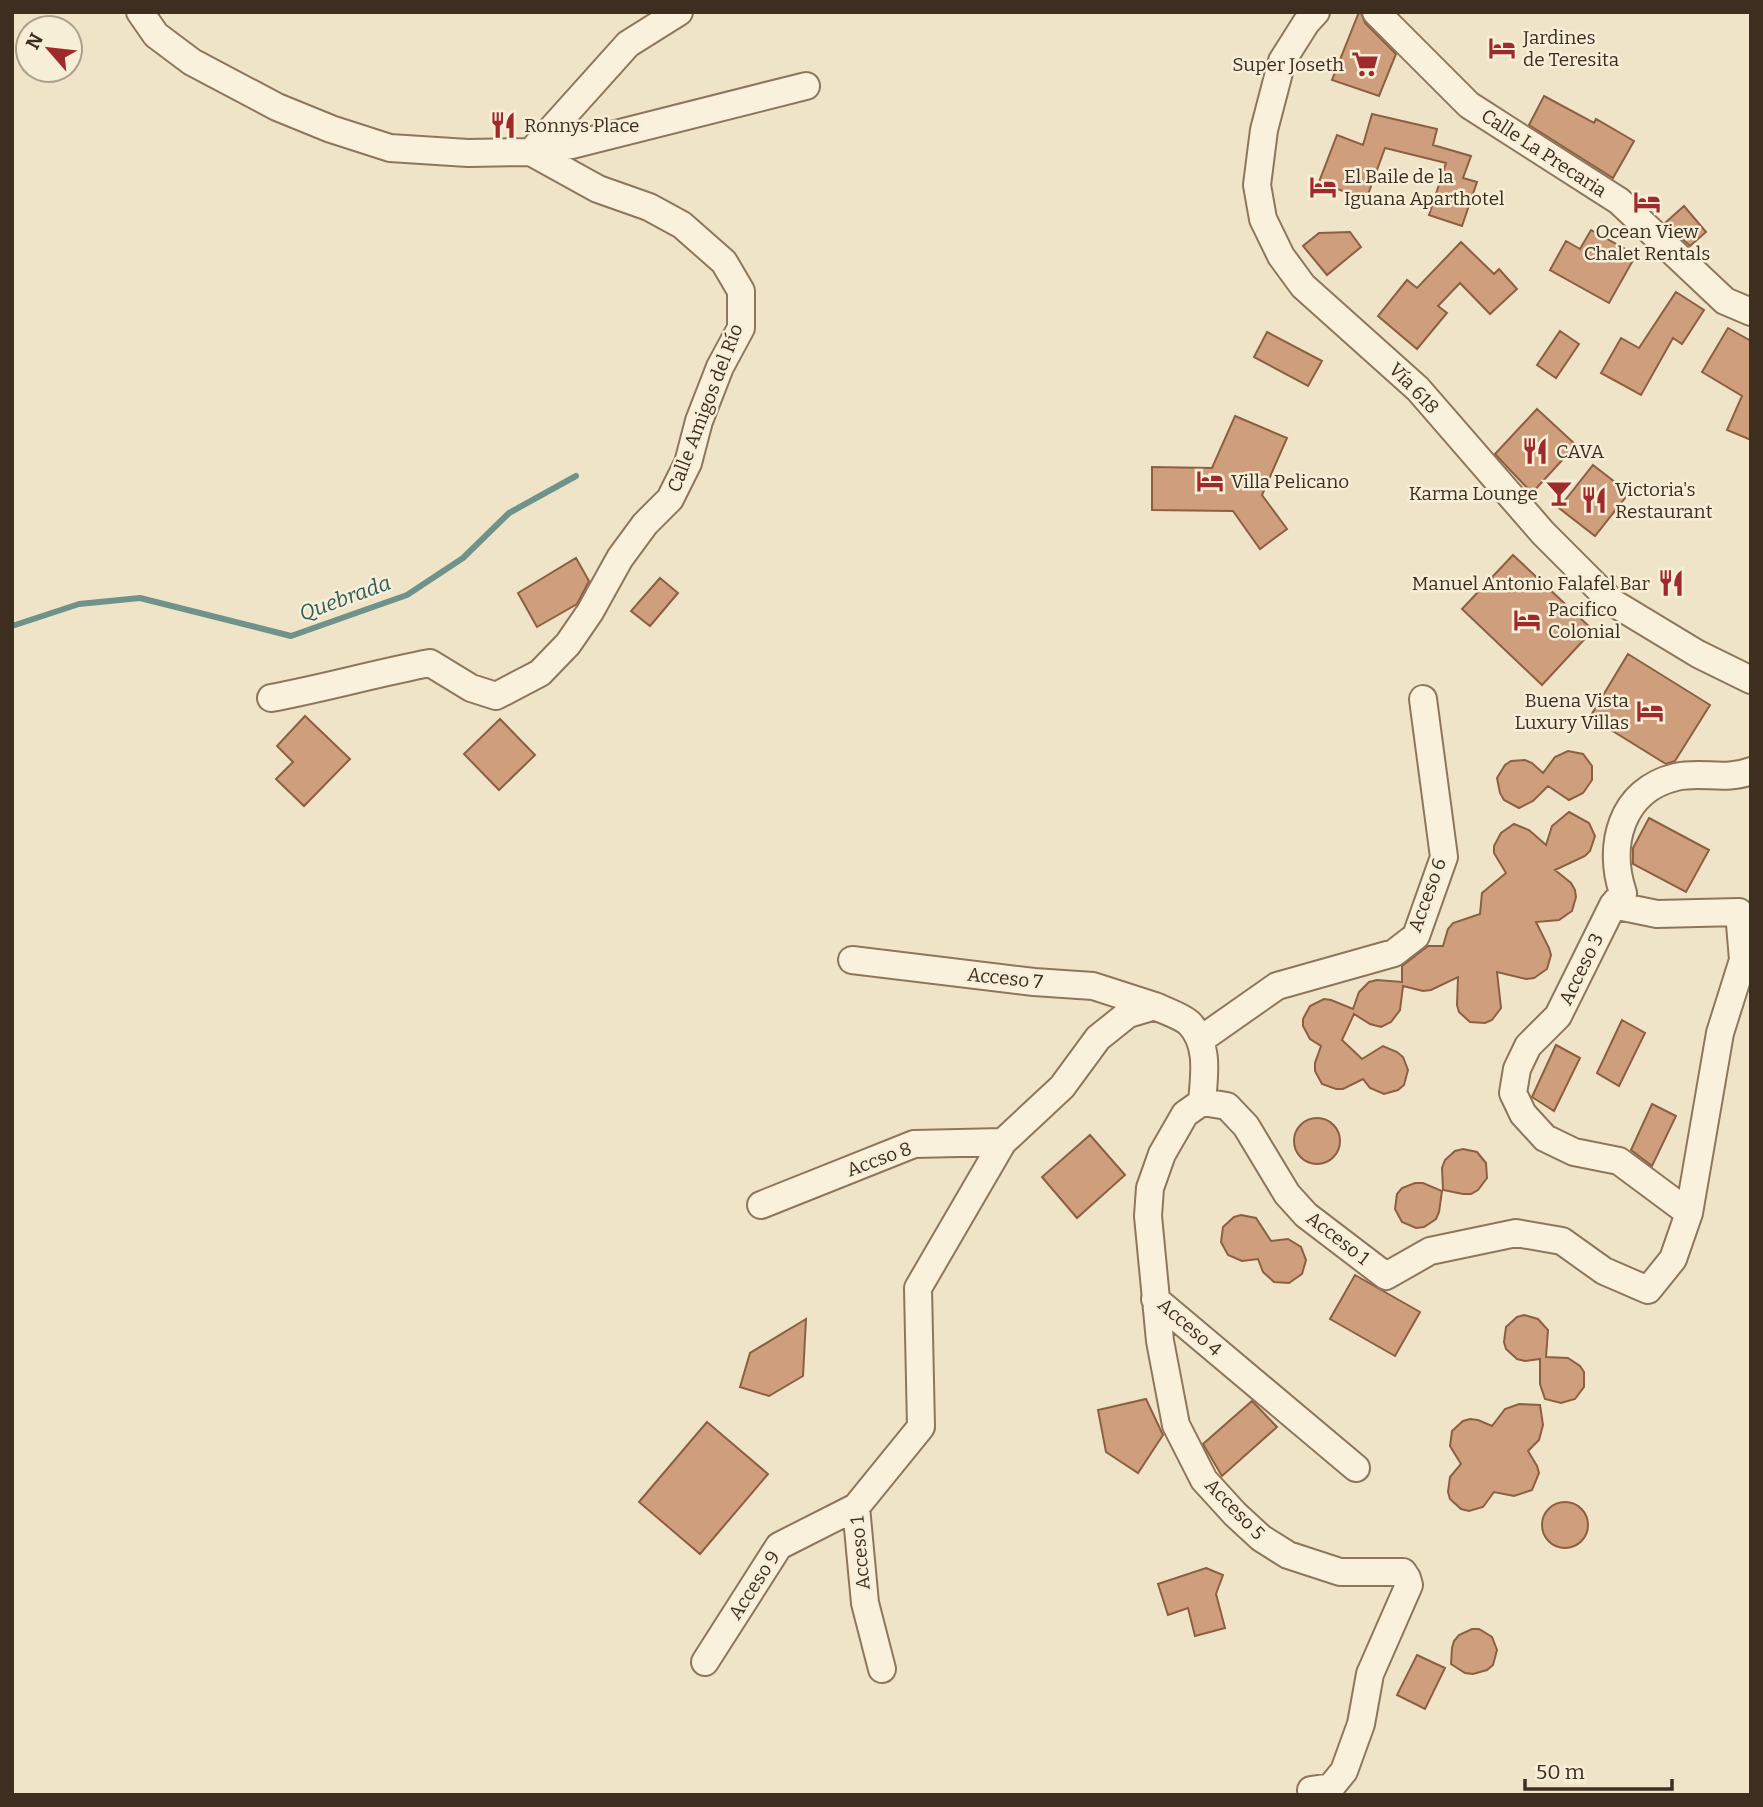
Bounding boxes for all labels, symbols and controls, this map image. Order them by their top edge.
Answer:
north arrow [14,14,84,84]
place label: Jardines de Teresita [1522,26,1620,71]
text: N [21,29,48,53]
hotel icon: Jardines de Teresita [1487,33,1517,63]
supermarket icon: Super Joseth [1350,49,1380,79]
place label: Super Joseth [1232,53,1344,76]
street label: Calle La Precaria [1477,104,1612,202]
restaurant icon: Ronnys Place [488,110,518,140]
place label: Ronnys Place [524,114,639,137]
place label: El Baile de la Iguana Aparthotel [1344,165,1505,210]
hotel icon: El Baile de la Iguana Aparthotel [1308,172,1338,202]
hotel icon: Ocean View Chalet Rentals [1632,187,1662,217]
place label: Ocean View Chalet Rentals [1584,220,1710,265]
street label: Calle Amigos del Río [662,321,748,495]
street label: Vía 618 [1384,358,1444,418]
restaurant icon: CAVA [1520,436,1550,466]
place label: CAVA [1556,440,1605,463]
hotel icon: Villa Pelicano [1195,466,1225,496]
place label: Villa Pelicano [1231,470,1349,493]
bar icon: Karma Lounge [1544,478,1574,508]
place label: Victoria's Restaurant [1615,478,1713,523]
place label: Karma Lounge [1409,482,1538,505]
restaurant icon: Victoria's Restaurant [1579,485,1609,515]
restaurant icon: Manuel Antonio Falafel Bar [1656,568,1686,598]
water label: Quebrada [296,569,394,627]
place label: Manuel Antonio Falafel Bar [1412,572,1651,595]
place label: Pacifico Colonial [1548,598,1620,643]
hotel icon: Pacifico Colonial [1512,605,1542,635]
place label: Buena Vista Luxury Villas [1514,689,1630,734]
hotel icon: Buena Vista Luxury Villas [1635,696,1665,726]
street label: Acceso 6 [1403,855,1451,935]
street label: Acceso 3 [1554,929,1608,1009]
street label: Acceso 7 [966,963,1044,993]
street label: Accso 8 [843,1137,915,1181]
street label: Acceso 1 [1302,1206,1374,1270]
street label: Acceso 4 [1153,1293,1227,1361]
street label: Acceso 5 [1200,1474,1270,1544]
street label: Acceso 1 [845,1515,875,1591]
street label: Acceso 9 [723,1546,785,1624]
scale bar [1525,1748,1672,1792]
text: 50 m [1536,1759,1585,1785]

